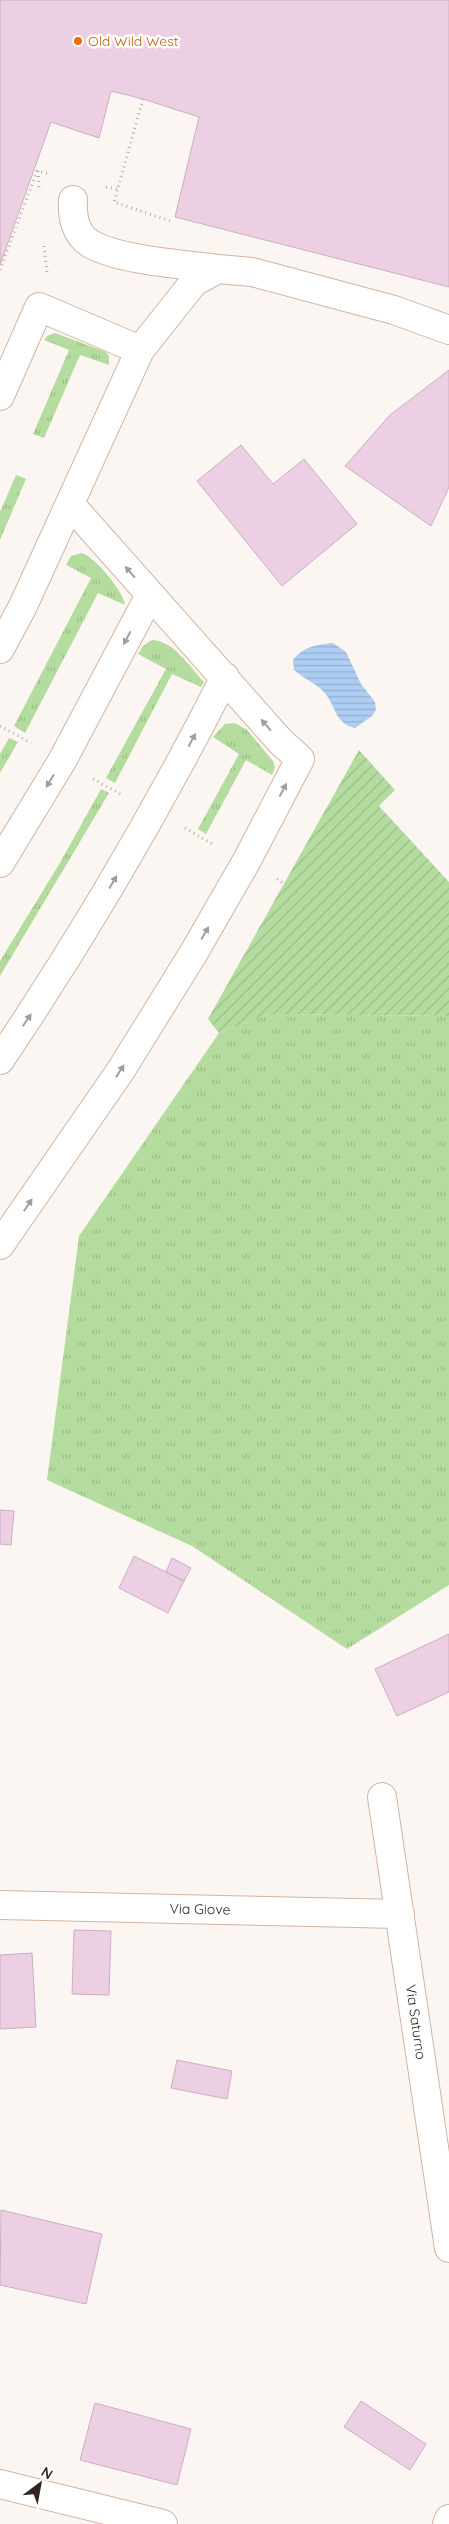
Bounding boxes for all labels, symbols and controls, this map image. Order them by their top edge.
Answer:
place label: Old Wild West [88,32,179,50]
marker: Old Wild West [72,35,84,47]
one-way arrow [124,566,136,578]
one-way arrow [123,631,132,645]
one-way arrow [260,718,271,731]
one-way arrow [188,732,196,747]
one-way arrow [45,774,54,787]
one-way arrow [279,783,288,797]
one-way arrow [108,875,117,888]
one-way arrow [201,926,210,939]
one-way arrow [22,1013,32,1026]
one-way arrow [115,1064,125,1077]
one-way arrow [23,1198,33,1212]
street label: Via Giove [169,1899,231,1919]
street label: Via Saturno [402,1983,430,2061]
north arrow [15,2459,65,2509]
text: N [38,2463,56,2483]

